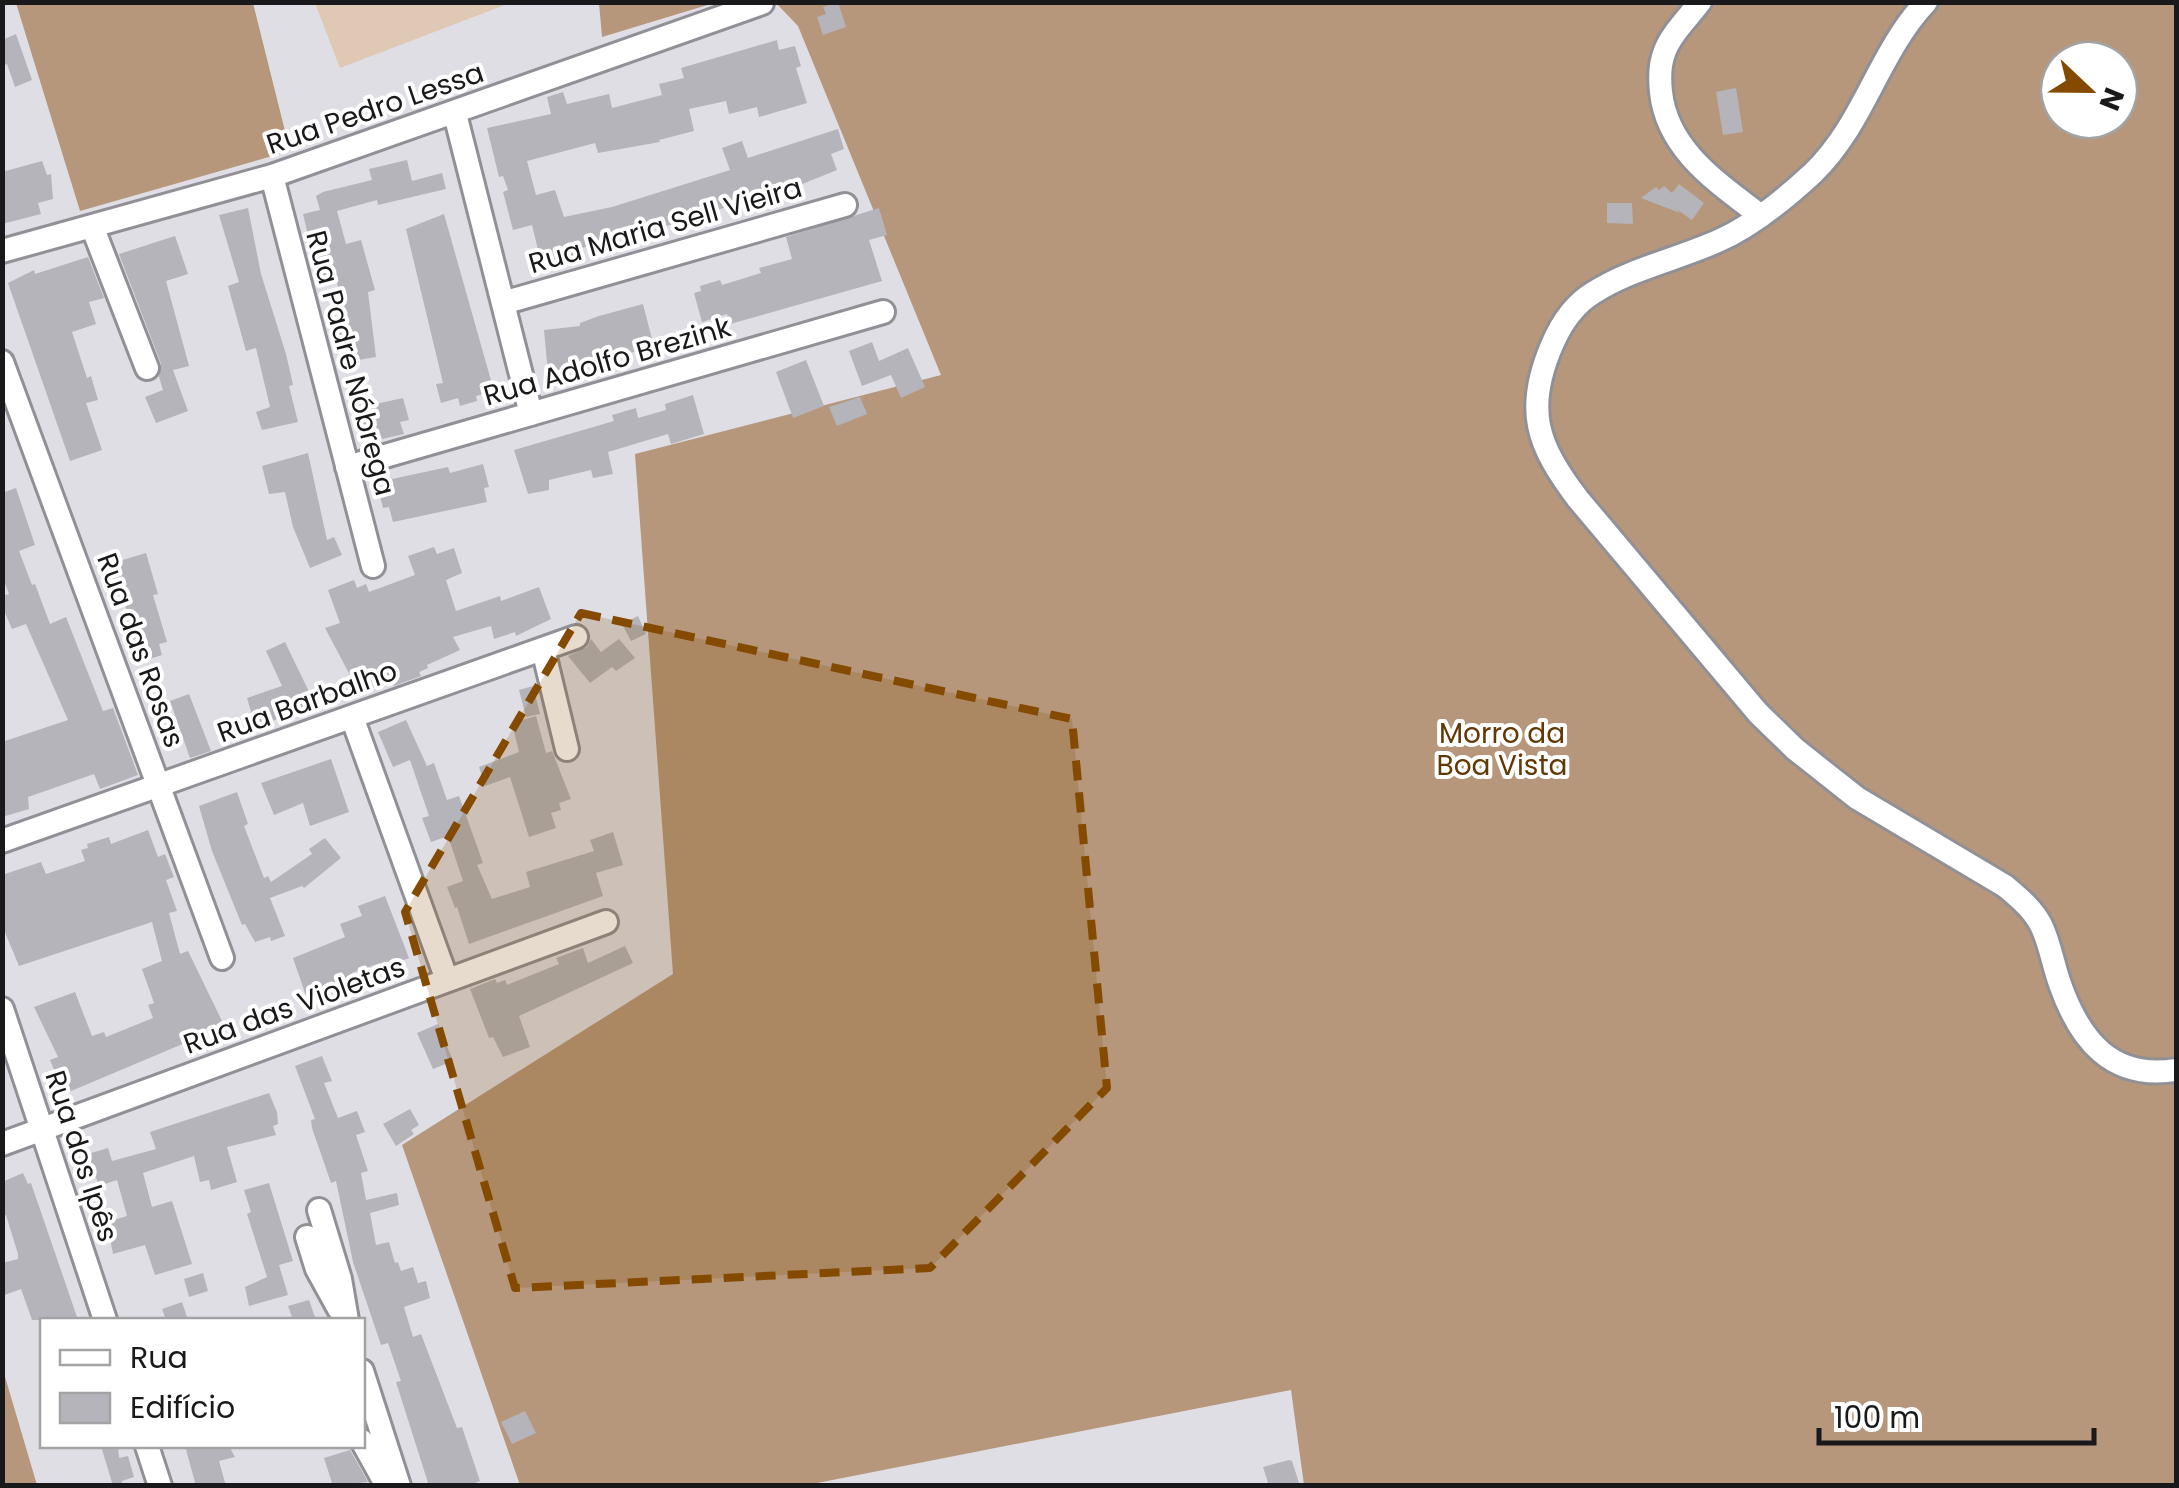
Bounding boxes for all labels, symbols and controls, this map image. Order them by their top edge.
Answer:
north arrow [2039,40,2139,140]
street label: Rua Pedro Lessa [261,53,489,164]
text: N [2090,82,2134,116]
street label: Rua Maria Sell Vieira [524,168,806,283]
street label: Rua Padre Nóbrega [296,226,405,500]
street label: Rua Adolfo Brezink [479,307,736,415]
street label: Rua das Rosas [87,547,194,753]
street label: Rua Barbalho [212,651,402,752]
park label: Morro da Boa Vista [1436,714,1568,785]
street label: Rua das Violetas [178,947,410,1064]
street label: Rua dos Ipês [35,1065,128,1247]
legend [40,1318,365,1448]
text: Rua [130,1336,188,1379]
scale bar [1819,1383,2094,1445]
text: Edifício [130,1386,235,1429]
text: 100 m [1834,1396,1920,1439]

